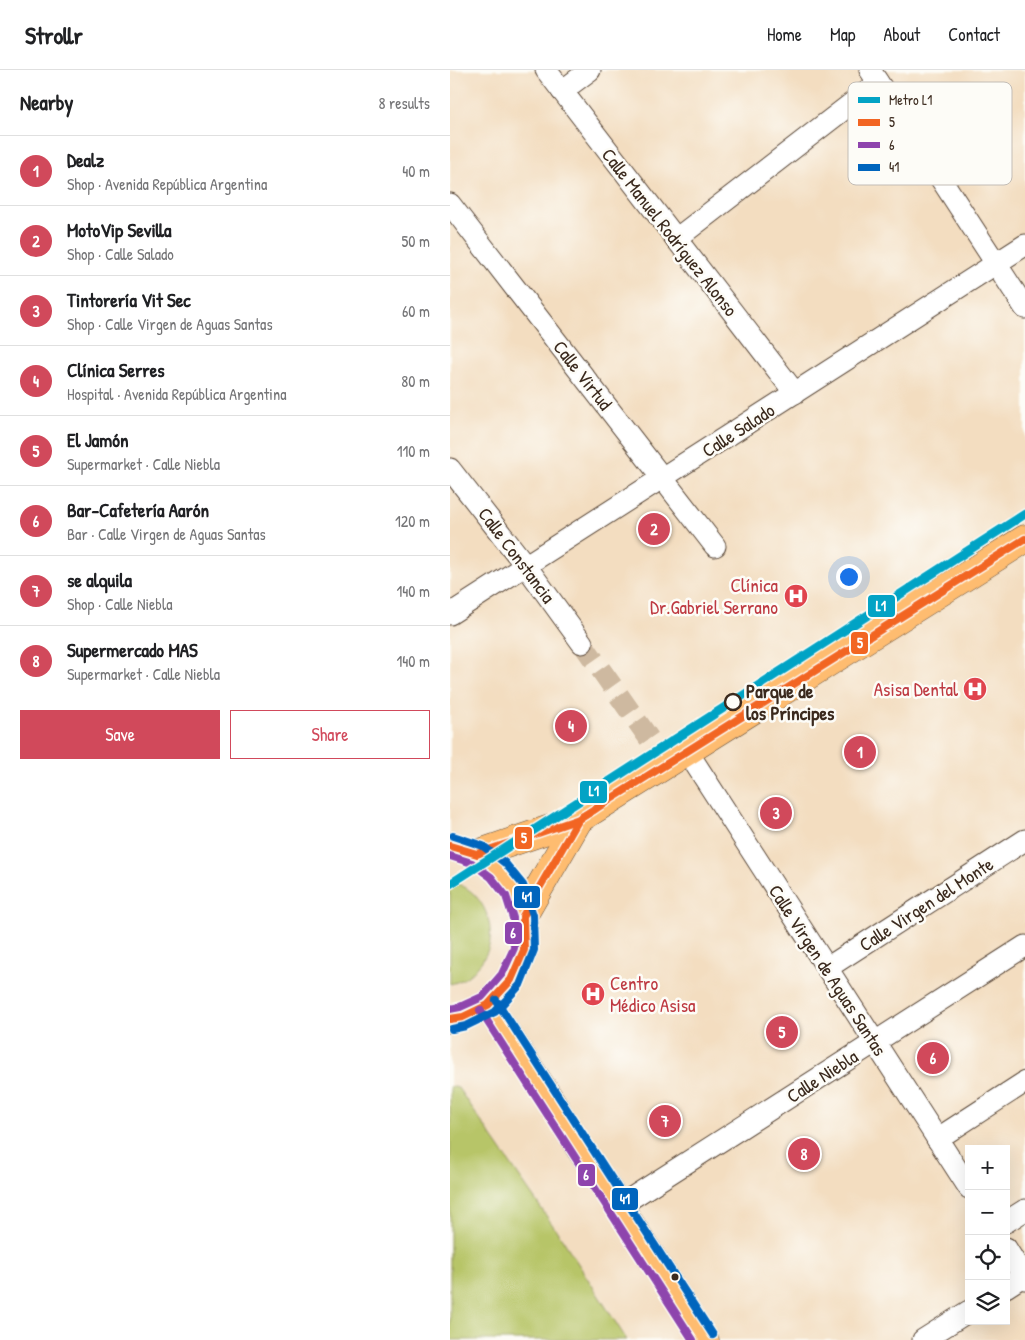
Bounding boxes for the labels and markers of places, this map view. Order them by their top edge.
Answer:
pin: 2 [638,510,670,548]
place label: Clínica Dr.Gabriel Serrano [650,572,779,620]
hospital icon: Clínica Dr.Gabriel Serrano [783,583,809,609]
place label: Asisa Dental [874,676,959,702]
hospital icon: Asisa Dental [962,676,988,702]
place label: Parque de los Príncipes [746,678,835,727]
marker: Parque de los Príncipes [724,693,742,711]
pin: 4 [555,707,587,745]
pin: 1 [844,733,876,771]
pin: 3 [760,794,792,832]
place label: Centro Médico Asisa [610,970,696,1018]
hospital icon: Centro Médico Asisa [580,981,606,1007]
pin: 5 [766,1013,798,1051]
pin: 6 [917,1039,949,1077]
pin: 7 [649,1102,681,1140]
pin: 8 [788,1135,820,1173]
unlabelled marker [670,1272,680,1282]

